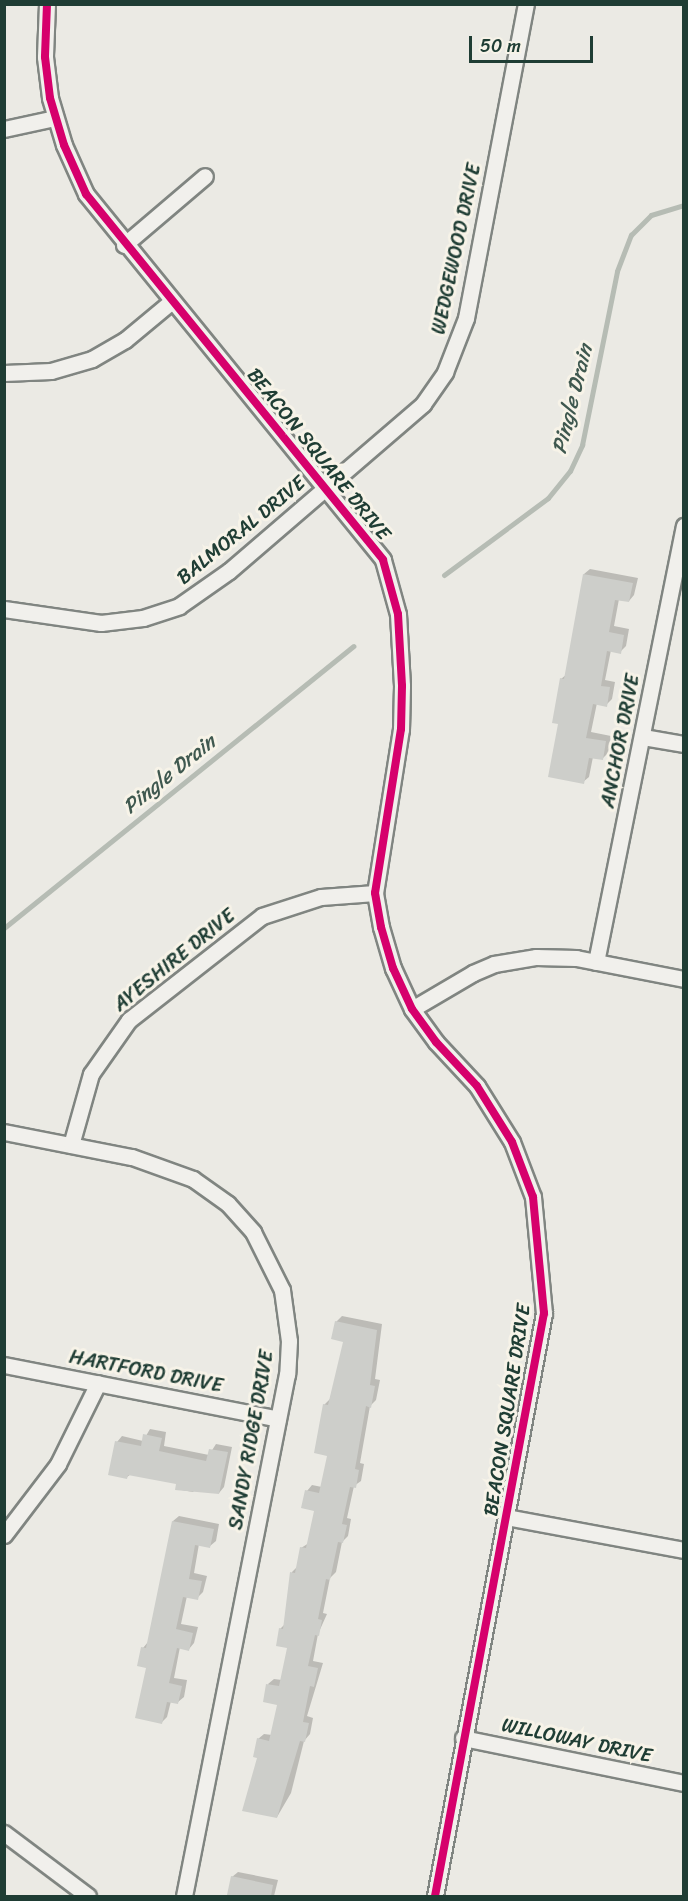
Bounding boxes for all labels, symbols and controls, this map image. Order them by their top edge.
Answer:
scale bar [472,24,596,62]
text: 50 m [480,30,521,62]
street label: WEDGEWOOD DRIVE [426,161,486,337]
water label: Pingle Drain [546,342,598,456]
street label: BEACON SQUARE DRIVE [242,363,396,545]
street label: BALMORAL DRIVE [172,471,310,589]
street label: ANCHOR DRIVE [595,671,645,811]
water label: Pingle Drain [118,729,220,819]
street label: AYESHIRE DRIVE [108,903,240,1017]
street label: BEACON SQUARE DRIVE [478,1302,536,1518]
street label: HARTFORD DRIVE [66,1344,226,1398]
street label: SANDY RIDGE DRIVE [223,1347,279,1533]
street label: WILLOWAY DRIVE [500,1712,654,1768]

